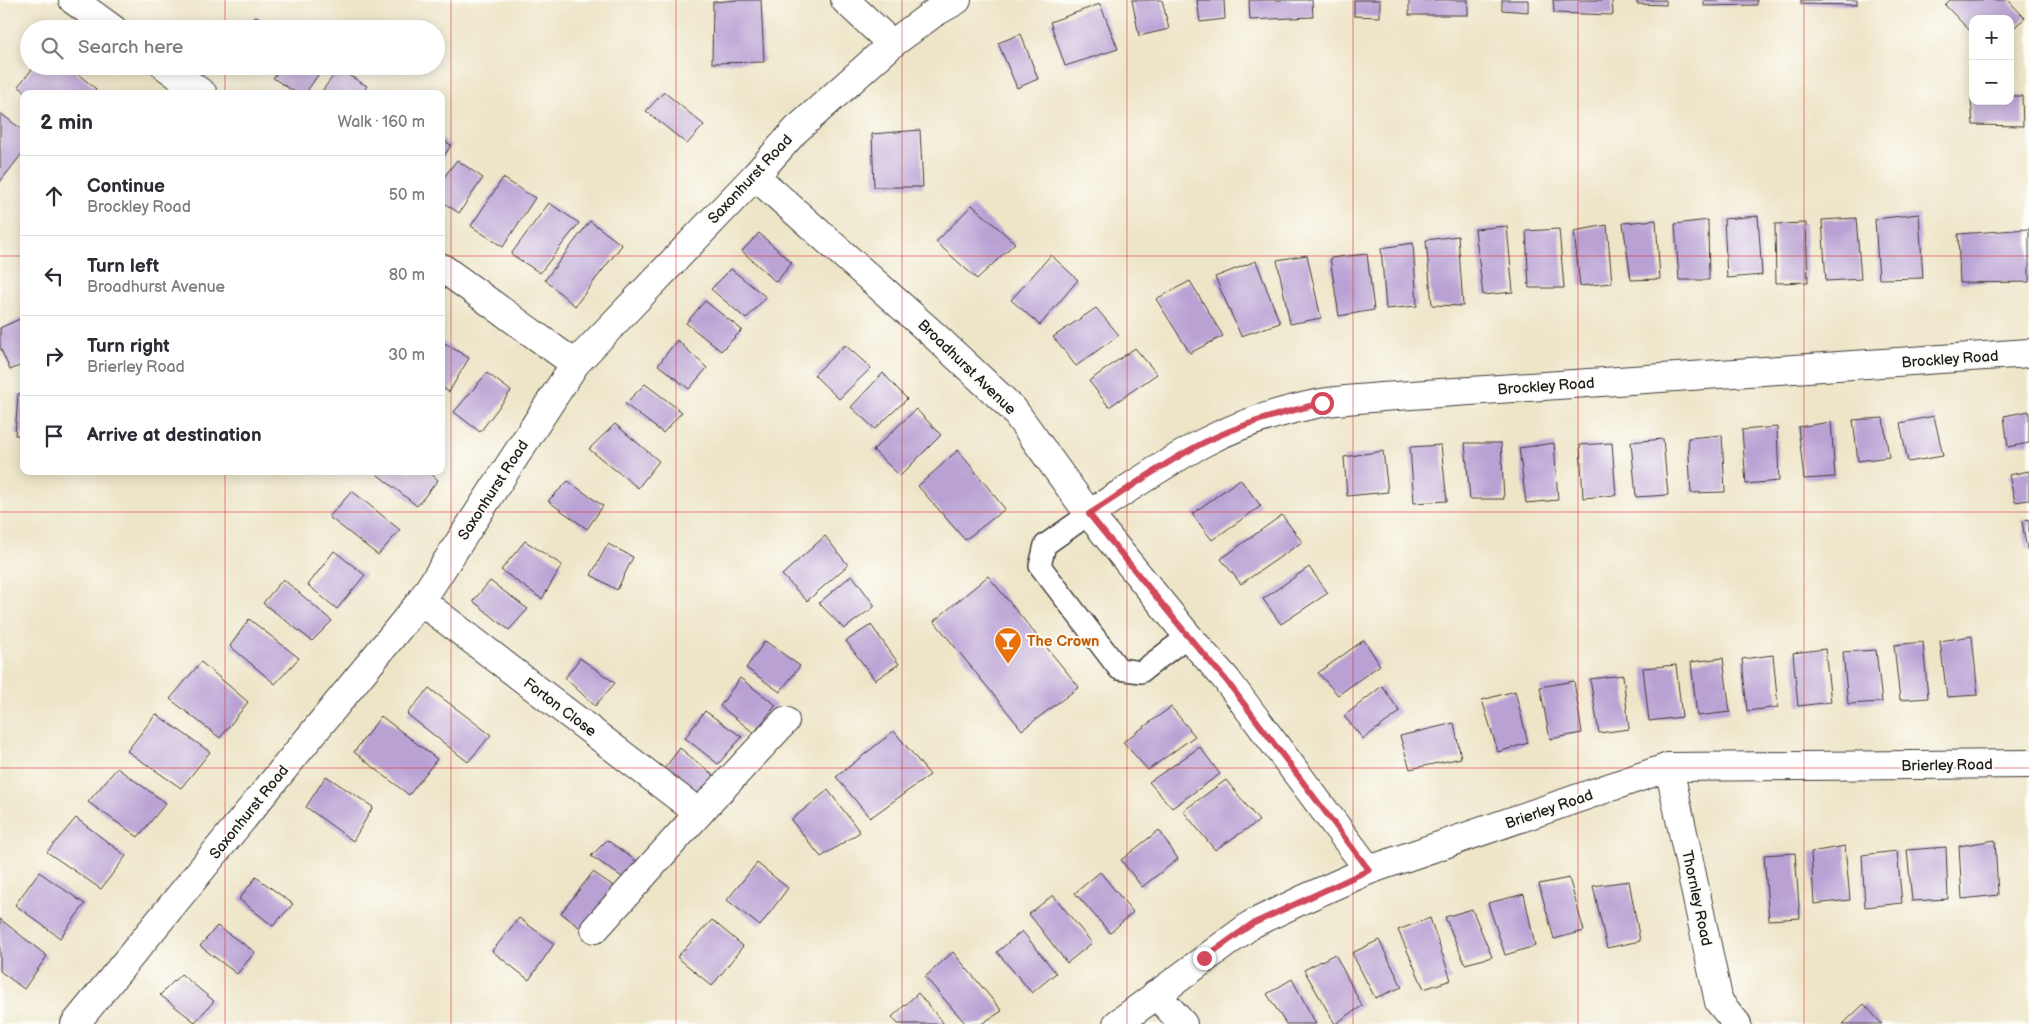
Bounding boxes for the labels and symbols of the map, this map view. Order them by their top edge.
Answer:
street label: Saxonhurst Road [704,131,797,228]
street label: Broadhurst Avenue [914,316,1020,419]
street label: Brockley Road [1901,347,1999,372]
street label: Brockley Road [1497,374,1595,399]
route start [1311,392,1334,415]
street label: Saxonhurst Road [454,437,533,544]
bar icon: The Crown [993,626,1023,665]
place label: The Crown [1027,632,1099,651]
street label: Forton Close [519,674,600,741]
street label: Brierley Road [1901,755,1993,776]
street label: Saxonhurst Road [206,761,293,863]
street label: Brierley Road [1503,786,1596,833]
street label: Thornley Road [1677,848,1716,948]
route end [1193,947,1216,970]

